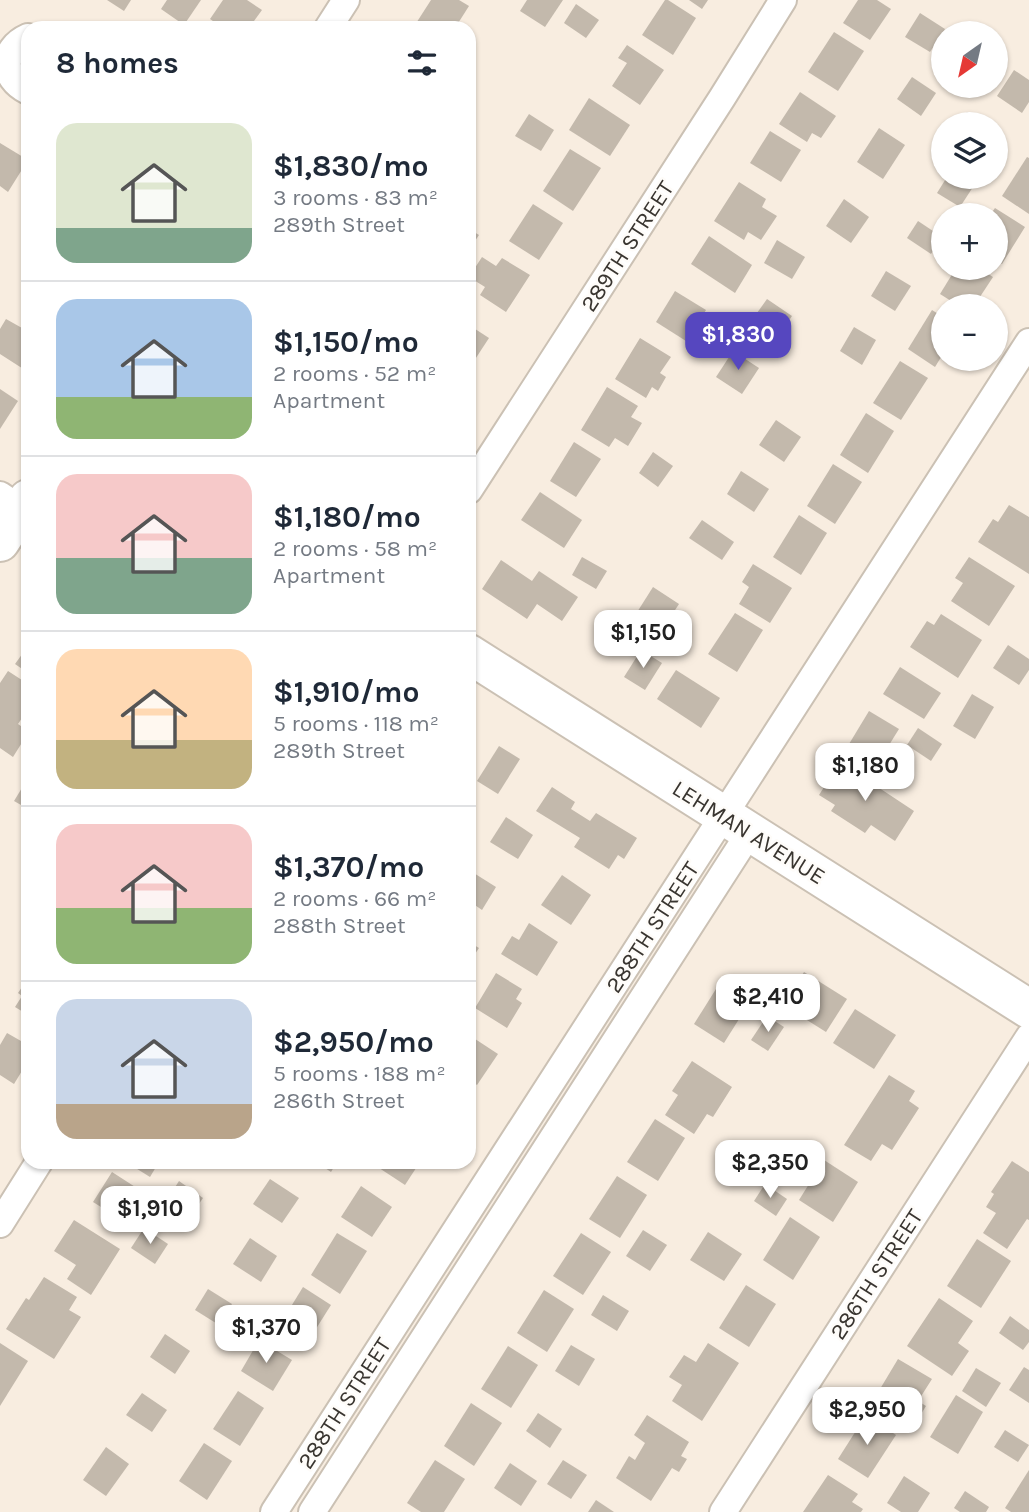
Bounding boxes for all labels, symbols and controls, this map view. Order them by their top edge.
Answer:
north arrow [931,21,1008,98]
map controls [931,21,1008,371]
icon: filters [403,44,441,82]
text: 8 homes [56,45,179,81]
button: layers [931,112,1008,189]
text: $1,830/mo [273,148,429,184]
icon: home [112,151,196,235]
street label: 289TH STREET [575,176,680,317]
text: 3 rooms · 83 m² [273,184,438,211]
button: + [931,203,1008,280]
text: 289th Street [273,211,405,238]
button: − [931,294,1008,371]
pin: $1,830 [681,312,795,372]
text: $1,830 [701,321,775,348]
text: $1,150/mo [273,324,419,360]
icon: home [112,327,196,411]
text: 2 rooms · 52 m² [273,360,436,387]
text: Apartment [273,387,385,414]
text: $1,180/mo [273,499,421,535]
icon: home [112,502,196,586]
text: 2 rooms · 58 m² [273,535,437,562]
text: Apartment [273,562,385,589]
pin: $1,150 [586,610,700,670]
text: $1,150 [610,619,676,646]
text: $1,910/mo [273,674,420,710]
icon: home [112,677,196,761]
text: 5 rooms · 118 m² [273,710,439,737]
text: 289th Street [273,737,405,764]
pin: $1,180 [808,744,922,803]
text: $1,180 [831,752,899,779]
street label: LEHMAN AVENUE [667,775,830,890]
text: $1,370/mo [273,849,424,885]
icon: home [112,852,196,936]
street label: 288TH STREET [600,856,705,998]
text: 2 rooms · 66 m² [273,885,436,912]
text: 288th Street [273,912,406,939]
pin: $2,410 [711,974,825,1034]
text: $2,410 [732,983,804,1010]
text: $2,950/mo [273,1024,434,1060]
icon: home [112,1027,196,1111]
text: 5 rooms · 188 m² [273,1060,446,1087]
text: 286th Street [273,1087,405,1114]
pin: $2,350 [713,1140,827,1200]
text: $2,350 [731,1149,809,1176]
pin: $1,910 [93,1186,207,1246]
text: $1,910 [117,1195,183,1222]
street label: 286TH STREET [824,1204,929,1344]
pin: $1,370 [209,1306,323,1365]
text: $1,370 [231,1314,301,1341]
street label: 288TH STREET [292,1332,397,1474]
pin: $2,950 [810,1388,924,1447]
text: $2,950 [828,1396,906,1423]

